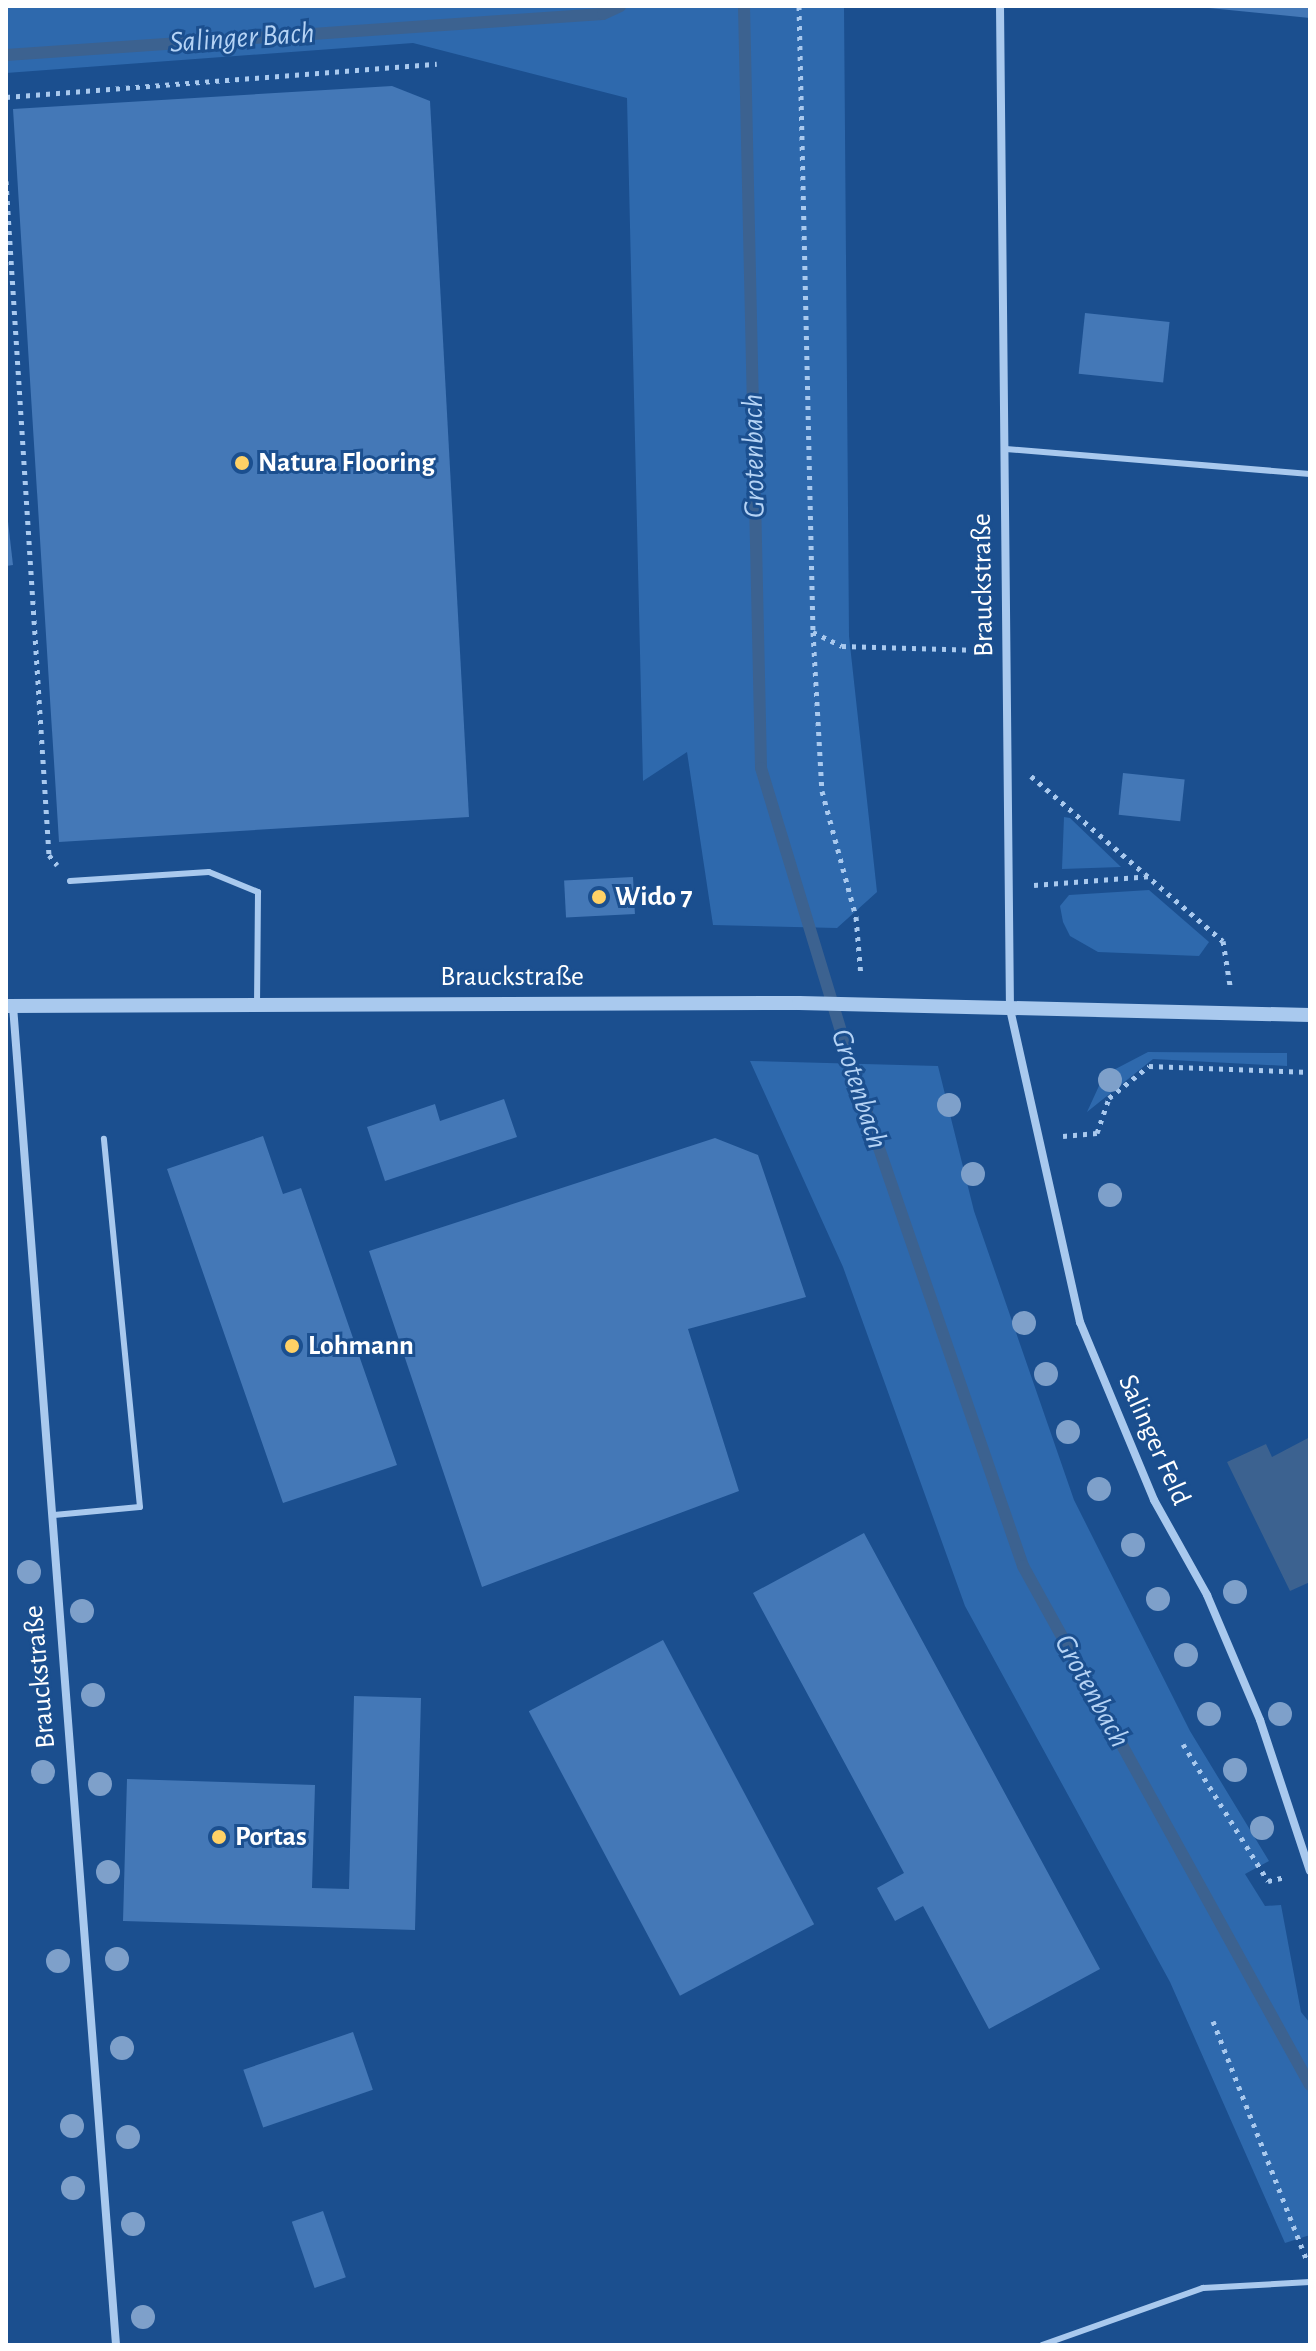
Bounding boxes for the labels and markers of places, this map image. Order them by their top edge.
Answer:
place label: Natura Flooring [258,446,435,480]
marker: Natura Flooring [233,454,251,472]
place label: Wido 7 [615,880,692,914]
marker: Wido 7 [590,888,608,906]
place label: Lohmann [308,1329,414,1363]
marker: Lohmann [283,1337,301,1355]
place label: Portas [235,1820,307,1854]
marker: Portas [210,1828,228,1846]

